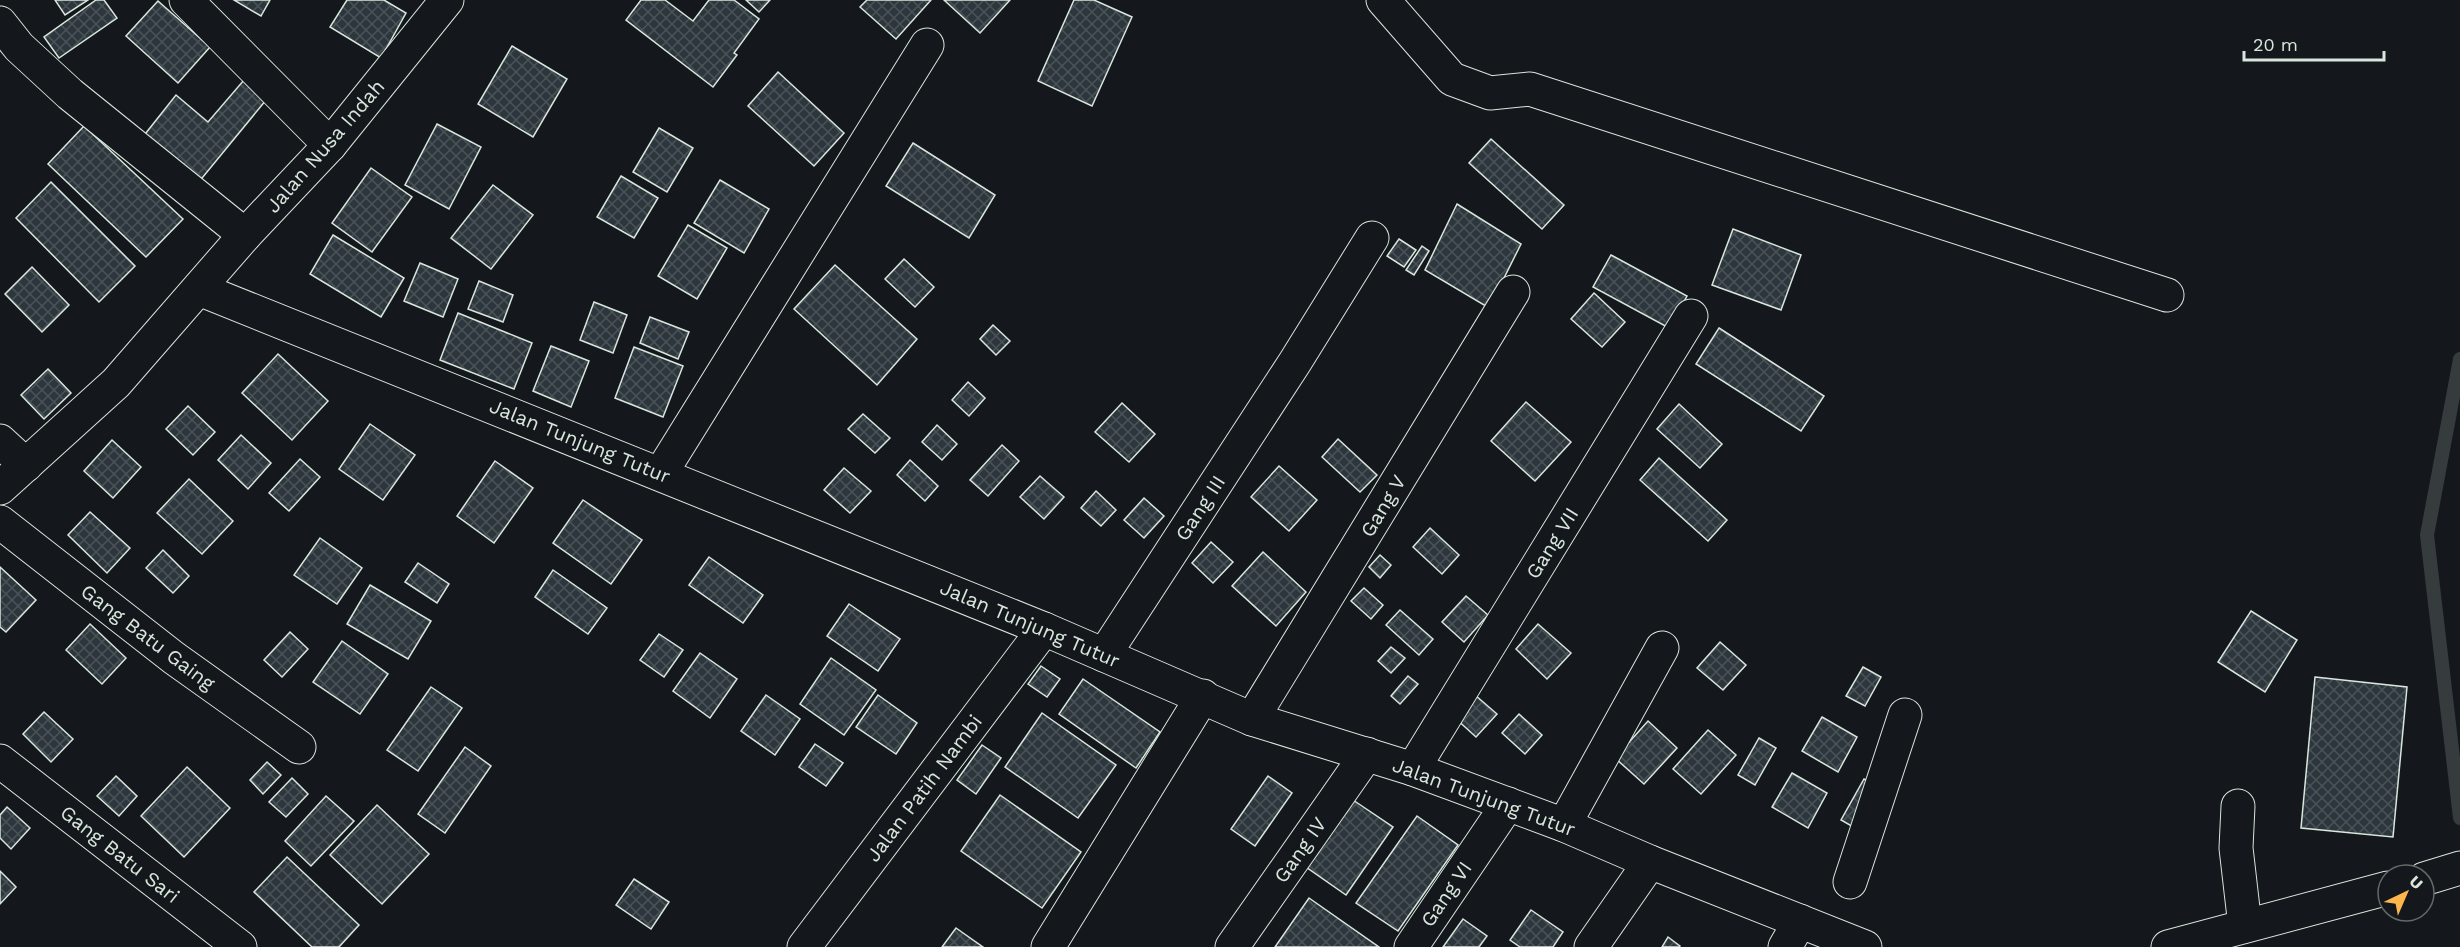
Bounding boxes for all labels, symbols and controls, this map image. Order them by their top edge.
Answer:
scale bar [2244,24,2384,62]
text: 20 m [2253,34,2298,55]
street label: Jalan Nusa Indah [261,75,389,217]
street label: Jalan Tunjung Tutur [486,394,674,488]
street label: Gang III [1170,471,1230,545]
street label: Gang V [1355,471,1411,541]
street label: Gang VII [1521,503,1583,583]
street label: Jalan Tunjung Tutur [937,575,1123,673]
street label: Gang Batu Gaing [76,579,220,695]
street label: Jalan Patih Nambi [861,710,987,866]
street label: Jalan Tunjung Tutur [1389,753,1579,841]
street label: Gang Batu Sari [56,800,184,908]
street label: Gang IV [1269,813,1331,887]
street label: Gang VI [1415,857,1477,931]
north arrow [2376,863,2436,923]
text: U [2405,872,2427,893]

